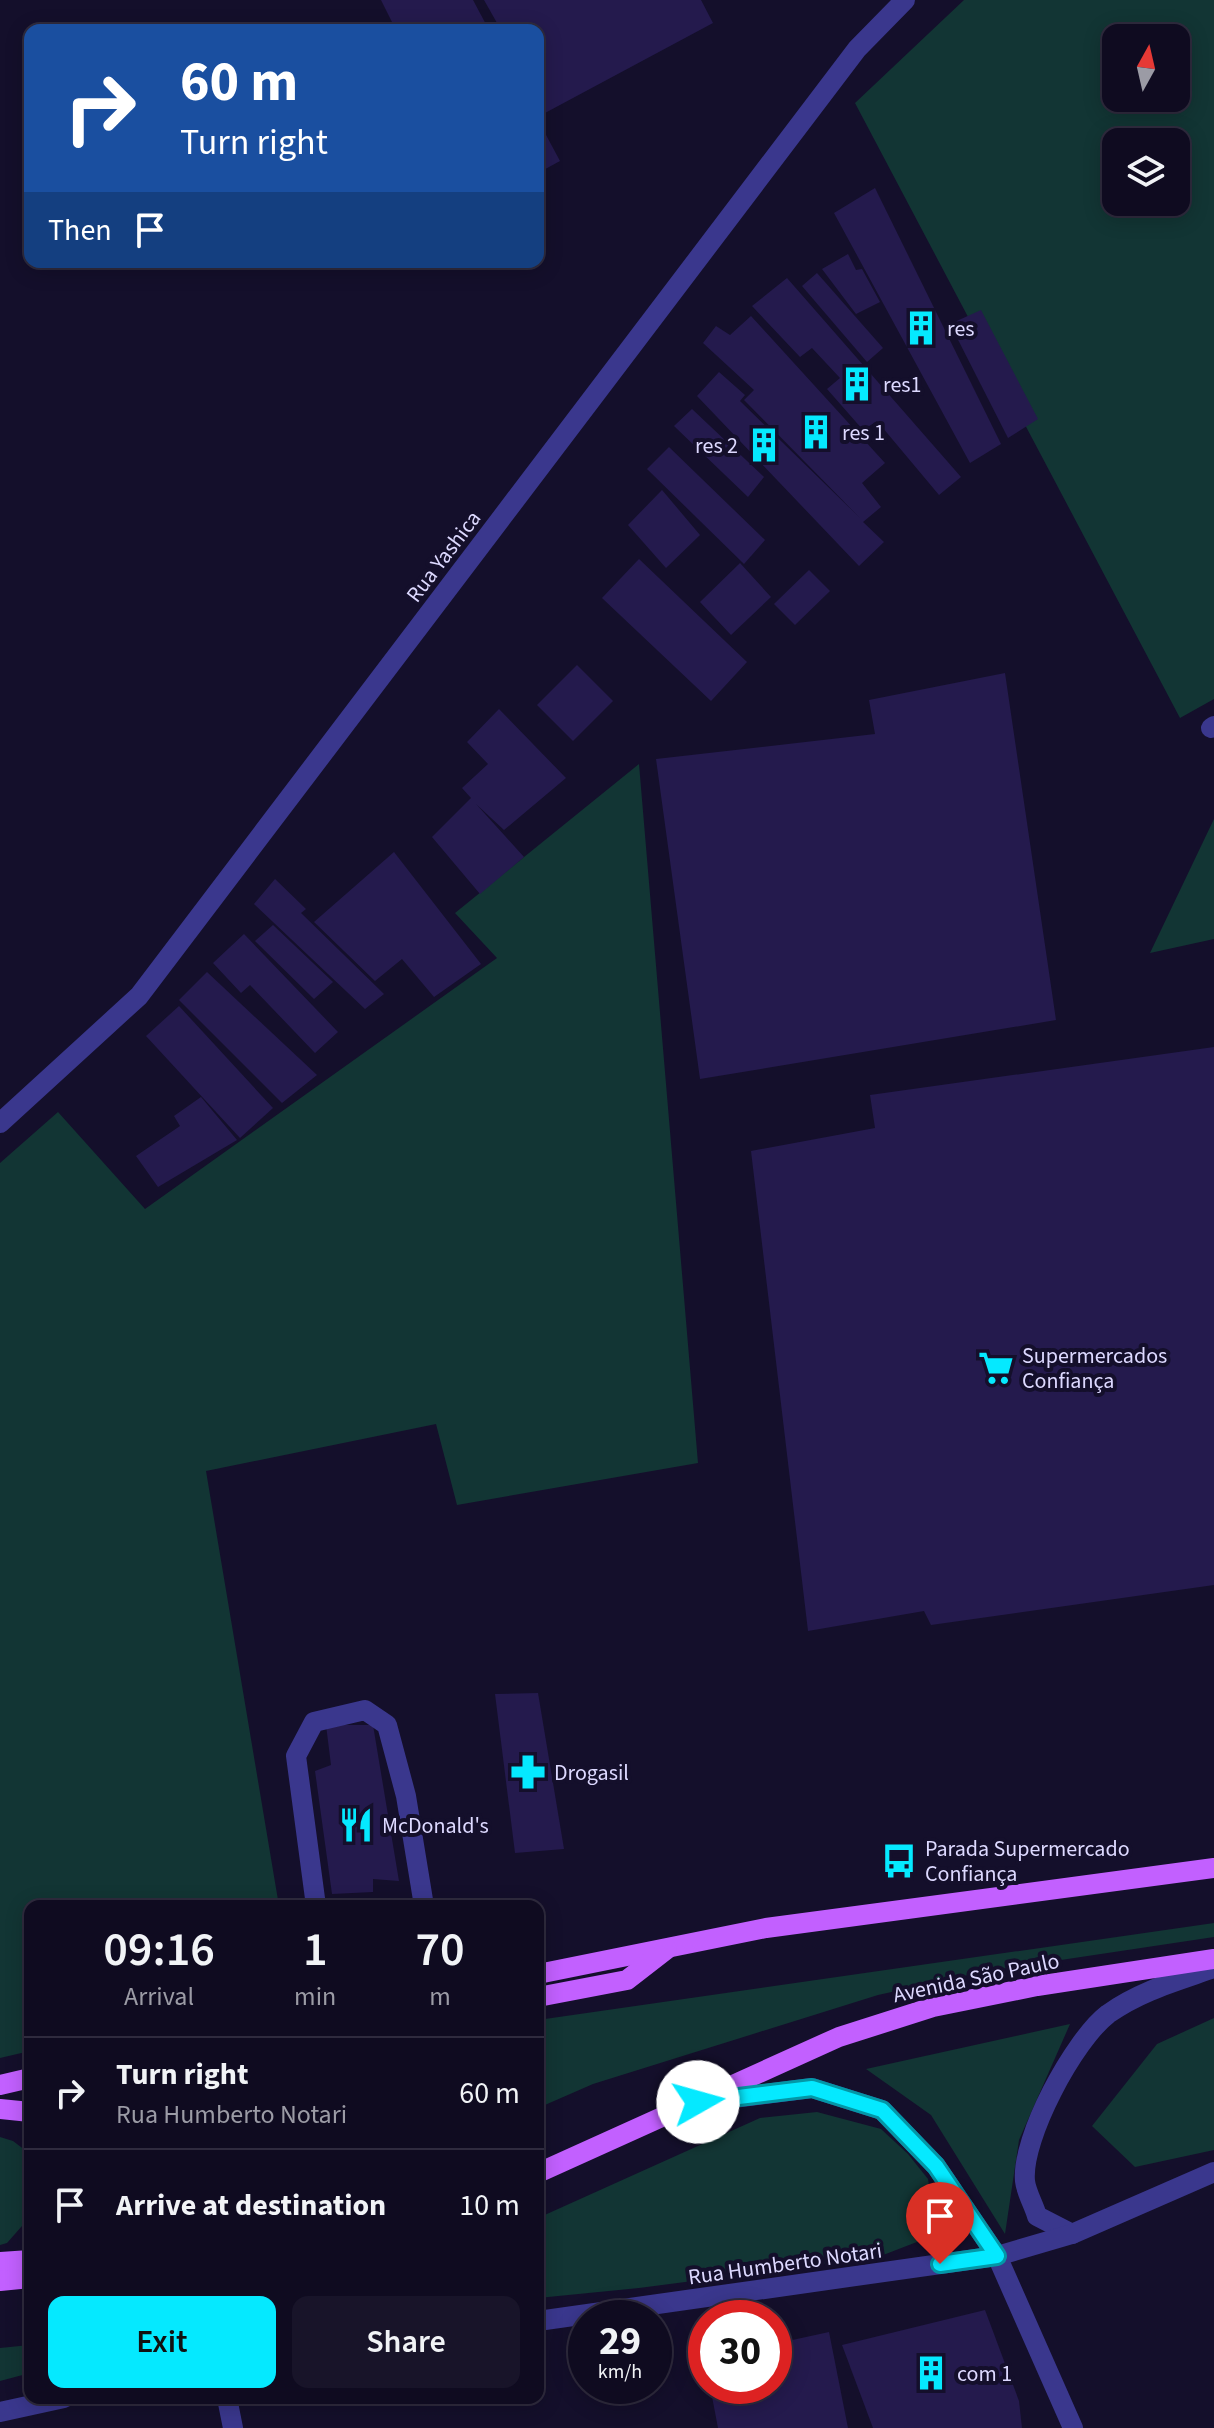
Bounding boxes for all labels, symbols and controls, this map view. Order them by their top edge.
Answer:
north arrow [1102,24,1190,112]
map controls [1102,24,1190,216]
text: 60 m [180,43,298,122]
icon: right [48,56,152,160]
text: Turn right [180,117,328,168]
button: layers [1102,128,1190,216]
icon: arrive [128,208,172,252]
text: Then [48,209,112,252]
building icon: res [902,309,940,347]
place label: res [947,313,975,345]
building icon: res1 [838,365,876,403]
place label: res1 [883,369,921,401]
building icon: res 1 [797,413,835,451]
place label: res 1 [842,417,885,449]
building icon: res 2 [745,426,783,464]
place label: res 2 [695,430,738,462]
street label: Rua Yashica [399,504,489,609]
place label: Supermercados Confiança [1022,1340,1167,1397]
supermarket icon: Supermercados Confiança [977,1349,1015,1387]
pharmacy icon: Drogasil [509,1753,547,1791]
place label: Drogasil [554,1757,629,1789]
restaurant icon: McDonald's [337,1806,375,1844]
place label: McDonald's [382,1810,489,1842]
place label: Parada Supermercado Confiança [925,1833,1130,1890]
bus stop icon: Parada Supermercado Confiança [880,1842,918,1880]
text: 09:16 [103,1916,215,1984]
text: 1 [303,1916,328,1984]
text: 70 [416,1916,465,1984]
street label: Avenida São Paulo [890,1945,1062,2011]
text: Arrival [124,1978,194,2015]
text: min [294,1978,336,2015]
text: m [429,1978,451,2015]
text: Turn right [116,2053,248,2096]
position arrow [656,2060,740,2144]
icon: right [48,2071,92,2115]
text: 60 m [459,2072,520,2115]
text: Rua Humberto Notari [116,2096,347,2133]
pin [906,2182,974,2264]
icon: arrive [48,2183,92,2227]
text: Arrive at destination [116,2184,386,2227]
text: 10 m [459,2184,520,2227]
icon: arrive [918,2194,962,2238]
street label: Rua Humberto Notari [686,2235,884,2293]
button: Exit [48,2296,276,2388]
button: Share [292,2296,520,2388]
speed limit sign: 30 [688,2300,792,2404]
text: 29 [599,2313,641,2370]
building icon: com 1 [912,2354,950,2392]
text: km/h [598,2358,642,2386]
place label: com 1 [957,2358,1012,2390]

